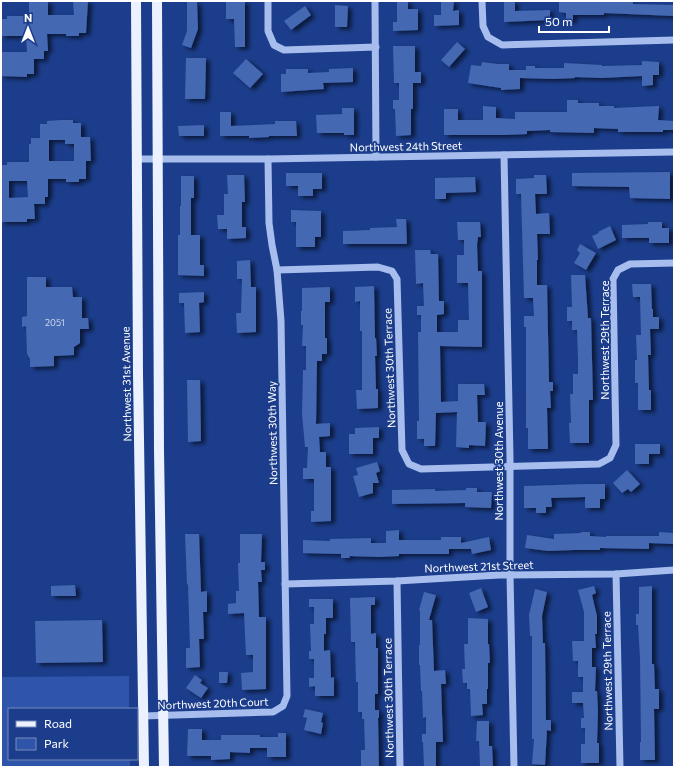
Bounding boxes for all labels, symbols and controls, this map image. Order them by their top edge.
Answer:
north arrow [8,8,48,48]
scale bar [539,8,609,34]
text: N [24,11,32,24]
text: 50 m [545,14,573,28]
street label: Northwest 24th Street [350,139,463,153]
street label: Northwest 29th Terrace [598,280,611,400]
street label: Northwest 30th Terrace [380,308,398,428]
house number: 2051 [45,317,65,328]
street label: Northwest 31st Avenue [118,326,134,442]
street label: Northwest 30th Way [265,380,279,485]
street label: Northwest 30th Avenue [492,401,505,521]
street label: Northwest 21st Street [424,558,534,574]
street label: Northwest 29th Terrace [599,611,615,731]
street label: Northwest 30th Terrace [380,638,396,758]
street label: Northwest 20th Court [157,695,269,711]
legend [8,708,138,760]
text: Road [44,716,72,730]
text: Park [44,736,70,750]

